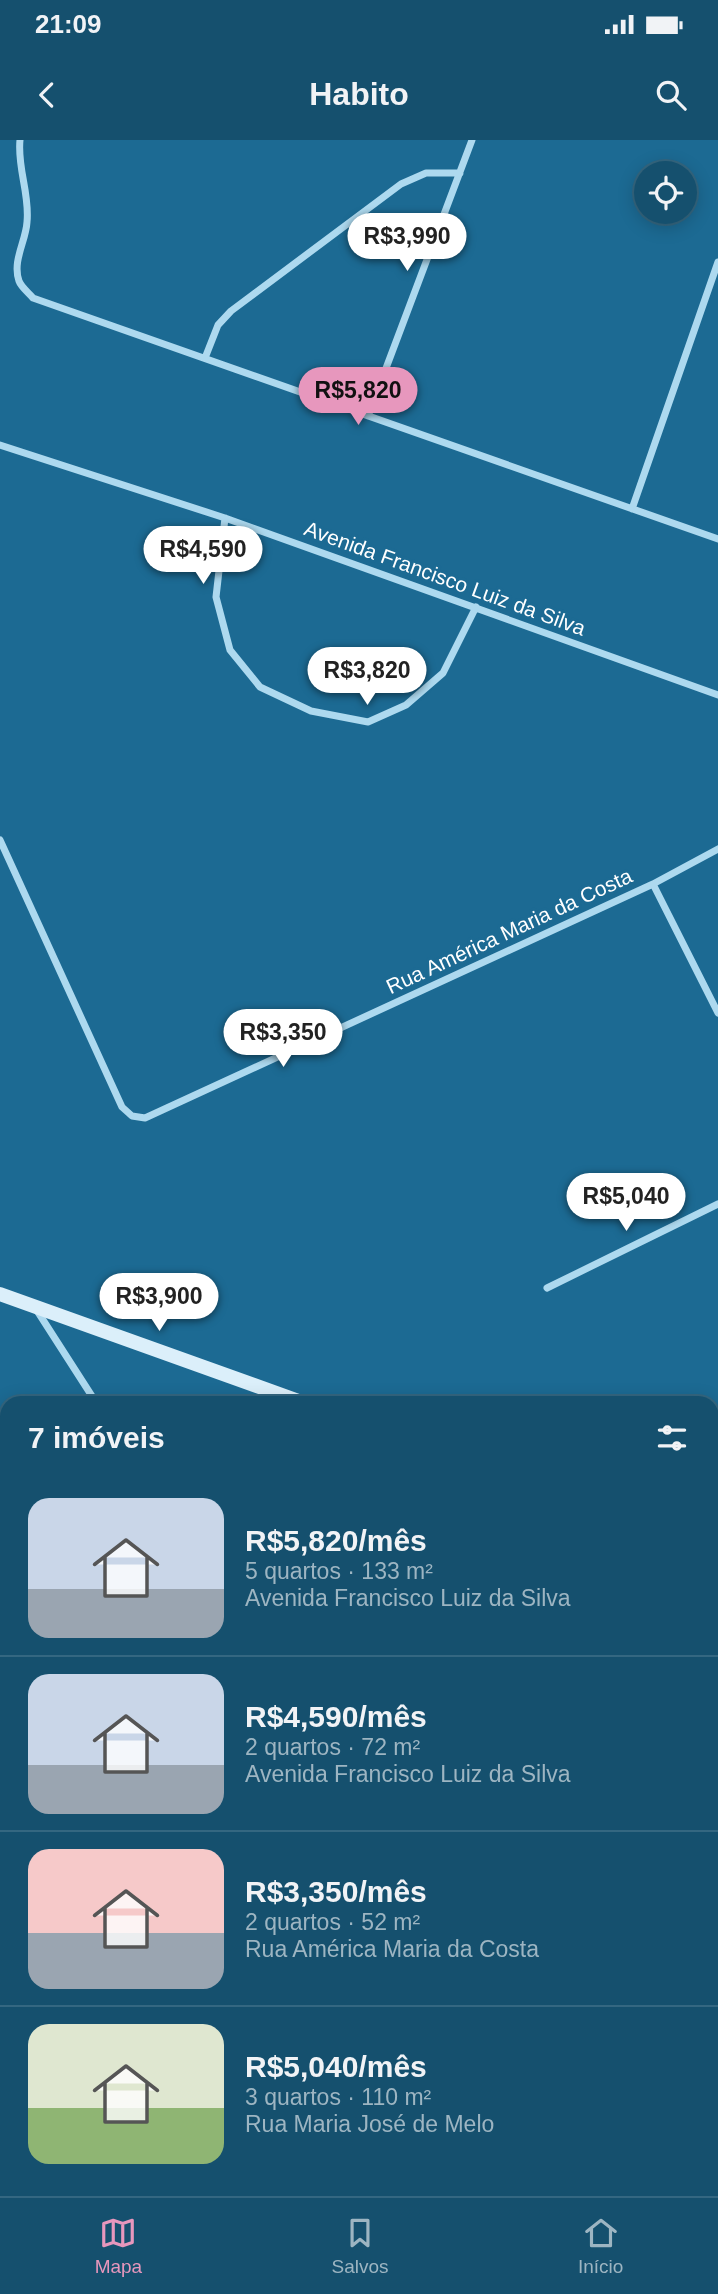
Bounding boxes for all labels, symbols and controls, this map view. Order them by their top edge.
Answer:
text: 21:09 [35,9,102,39]
icon: back [28,76,66,114]
text: Habito [309,76,409,112]
icon: search [652,76,690,114]
map controls [634,161,697,224]
button: locate [634,161,697,224]
pin: R$3,990 [342,214,472,273]
text: R$3,990 [364,223,450,249]
pin: R$5,820 [293,368,423,427]
text: R$5,820 [315,377,401,403]
street label: Avenida Francisco Luiz da Silva [301,516,589,640]
pin: R$4,590 [138,526,268,586]
text: R$4,590 [160,536,246,562]
pin: R$3,820 [302,648,432,707]
text: R$3,820 [324,657,410,683]
street label: Rua América Maria da Costa [382,864,636,998]
pin: R$3,350 [218,1010,348,1069]
text: R$3,350 [240,1019,326,1045]
pin: R$5,040 [561,1174,691,1233]
text: R$5,040 [583,1183,669,1209]
pin: R$3,900 [94,1274,224,1333]
text: R$3,900 [116,1283,202,1309]
icon: filters [653,1419,691,1457]
text: 7 imóveis [28,1421,165,1454]
text: R$5,820/mês [245,1524,427,1557]
icon: home [84,1526,168,1610]
text: 5 quartos · 133 m² [245,1558,433,1584]
text: Avenida Francisco Luiz da Silva [245,1585,571,1611]
text: R$4,590/mês [245,1700,427,1733]
icon: home [84,1702,168,1786]
text: 2 quartos · 72 m² [245,1734,420,1760]
text: Avenida Francisco Luiz da Silva [245,1761,571,1787]
text: R$3,350/mês [245,1875,427,1908]
icon: home [84,1877,168,1961]
text: 2 quartos · 52 m² [245,1909,420,1935]
text: Rua América Maria da Costa [245,1936,539,1962]
text: R$5,040/mês [245,2050,427,2083]
icon: home [84,2052,168,2136]
text: 3 quartos · 110 m² [245,2084,431,2110]
text: Rua Maria José de Melo [245,2111,494,2137]
tab: Mapa [95,2214,142,2278]
tab: Salvos [332,2214,389,2278]
tab: Início [578,2214,623,2278]

